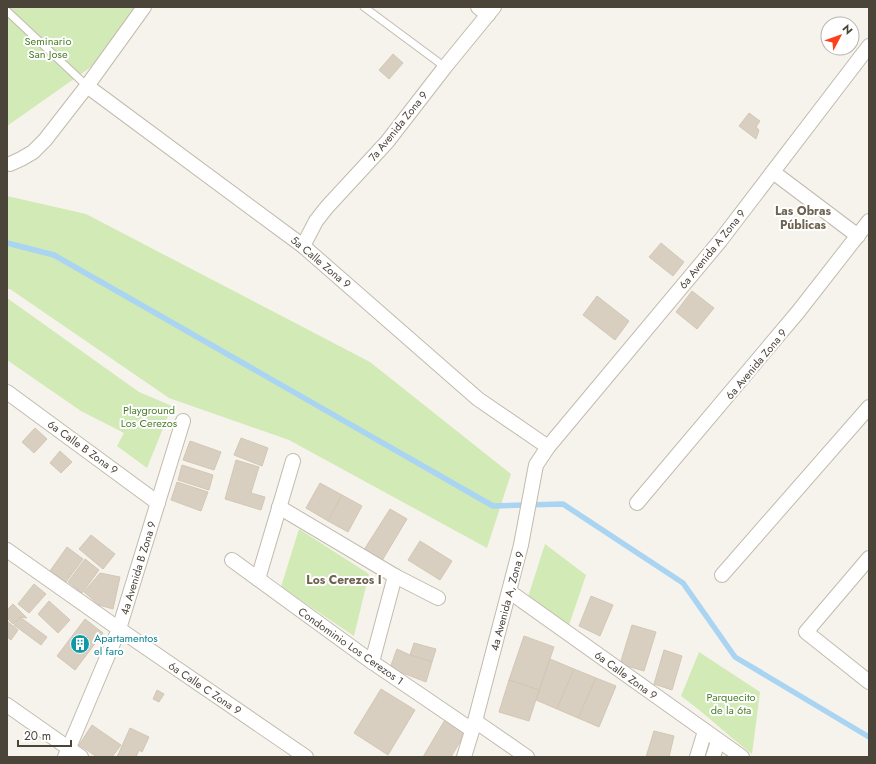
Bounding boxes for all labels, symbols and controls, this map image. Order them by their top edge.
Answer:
north arrow [820,16,860,56]
text: N [839,21,856,38]
park label: Seminario San Jose [25,33,71,62]
street label: 7a Avenida Zona 9 [365,87,431,165]
district label: Las Obras Públicas [775,202,832,234]
street label: 6a Avenida A Zona 9 [675,206,749,292]
street label: 5a Calle Zona 9 [288,232,354,292]
street label: 6a Avenida Zona 9 [722,325,790,403]
park label: Playground Los Cerezos [121,402,178,431]
street label: 6a Calle B Zona 9 [44,416,122,478]
street label: 4a Avenida B Zona 9 [116,519,160,617]
street label: 4a Avenida A, Zona 9 [486,550,528,652]
district label: Los Cerezos I [306,571,382,589]
street label: Condominio Los Cerezos 1 [295,603,407,689]
place label: Apartamentos el faro [94,630,158,659]
building icon: Apartamentos el faro [69,633,91,655]
street label: 6a Calle Zona 9 [591,647,661,703]
street label: 6a Calle C Zona 9 [165,658,245,718]
park label: Parquecito de la 6ta [706,689,756,718]
scale bar [18,722,71,748]
text: 20 m [24,727,51,745]

